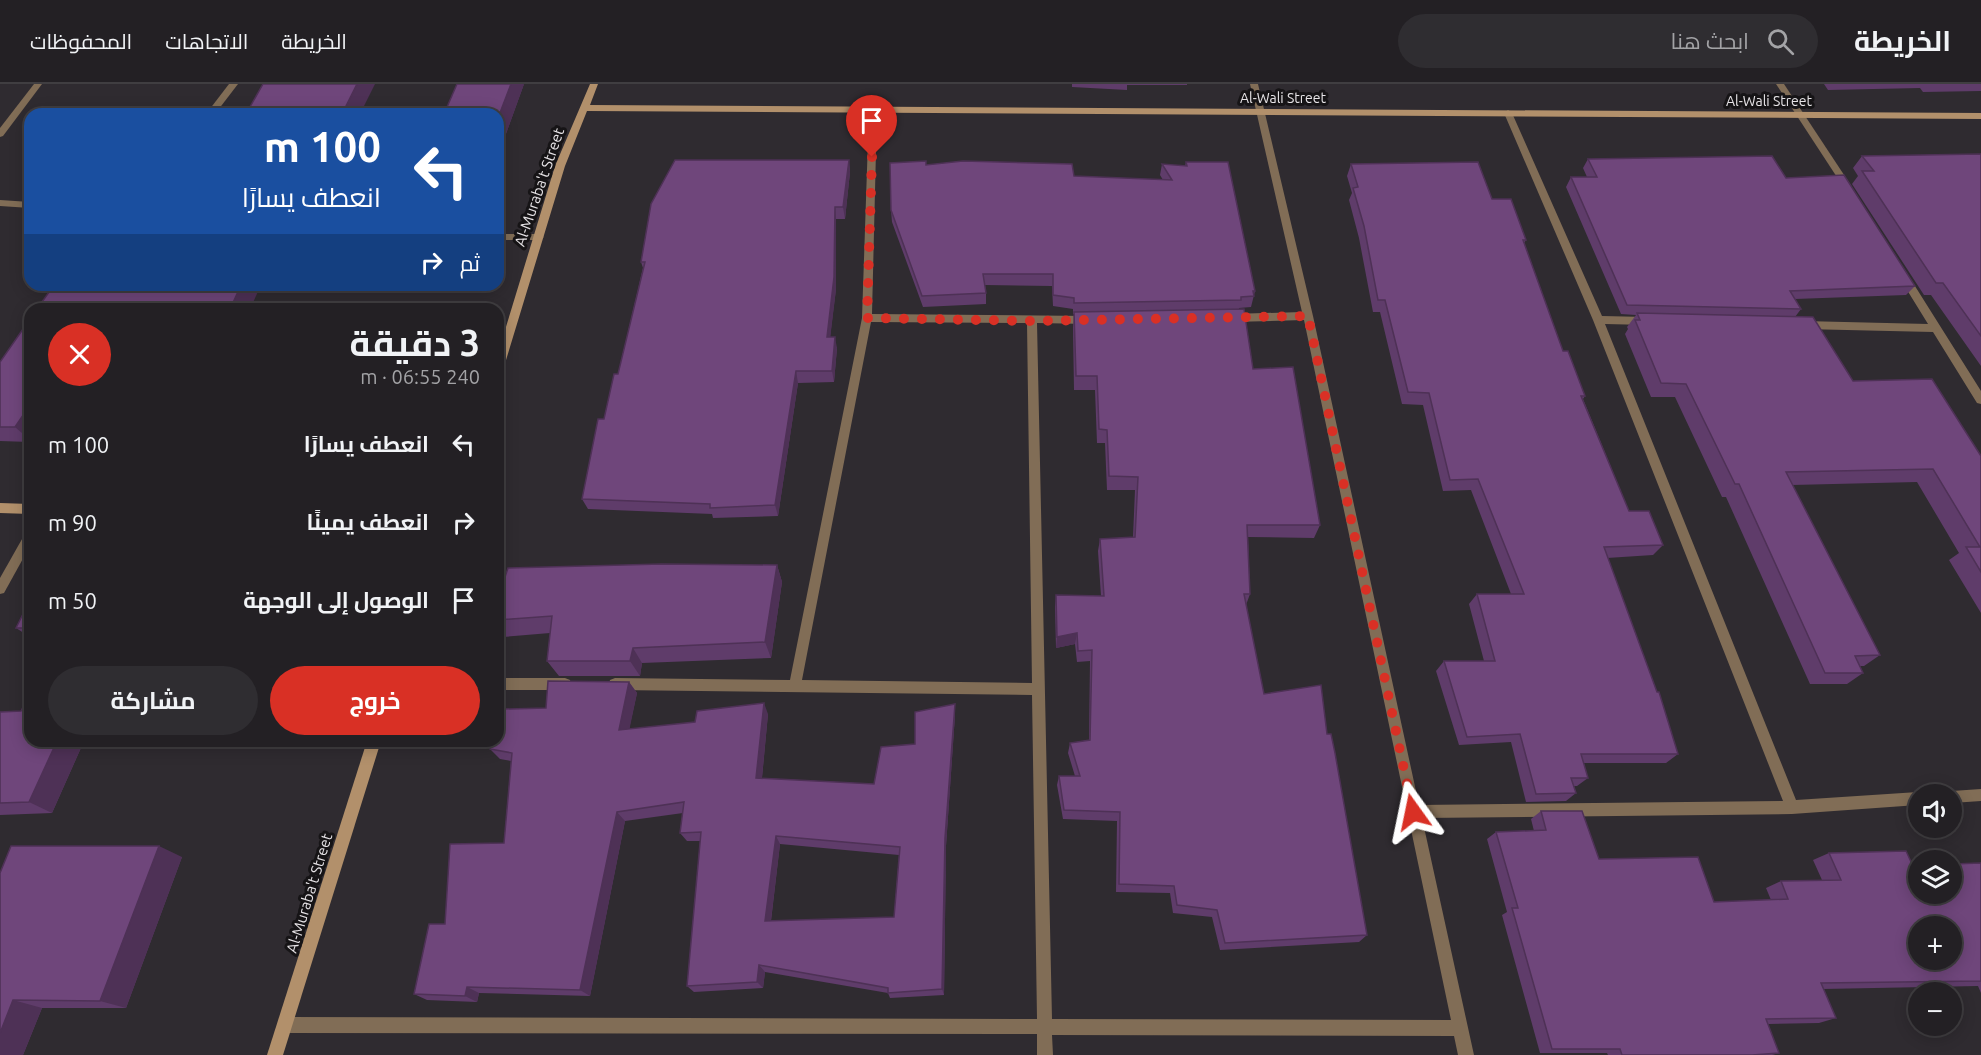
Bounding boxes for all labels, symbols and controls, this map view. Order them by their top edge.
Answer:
search box [1398,14,1818,68]
icon: search [1764,25,1797,58]
text: الخريطة [1854,25,1951,56]
text: ابحث هنا [1670,28,1749,53]
text: المحفوظات [30,29,132,53]
text: الاتجاهات [165,29,248,53]
text: الخريطة [281,29,347,53]
street label: Al-Wali Street [1240,90,1327,106]
street label: Al-Wali Street [1726,93,1813,109]
pin [846,95,897,157]
icon: arrive [855,104,888,137]
text: 100 m [264,123,381,170]
street label: Al-Muraba't Street [511,125,567,248]
icon: left [402,132,480,210]
text: انعطف يسارًا [242,182,381,212]
icon: right [415,246,448,279]
text: ثم [460,250,480,275]
text: 3 دقيقة [349,322,480,363]
button: close [48,323,111,386]
text: 240 m · 06:55 [360,365,480,388]
icon: left [447,428,480,461]
text: انعطف يسارًا [304,431,429,456]
text: 100 m [48,432,109,457]
icon: right [447,506,480,539]
text: انعطف يمينًا [307,509,429,534]
text: 90 m [48,510,97,535]
icon: arrive [447,584,480,617]
text: الوصول إلى الوجهة [243,587,429,612]
text: 50 m [48,588,97,613]
button: مشاركة [48,666,258,735]
button: خروج [270,666,480,735]
position arrow [1381,780,1445,844]
map controls [1908,784,1962,1036]
button: sound [1908,784,1962,838]
street label: Al-Muraba't Street [283,831,335,955]
button: layers [1908,850,1962,904]
button: + [1908,916,1962,970]
button: − [1908,982,1962,1036]

